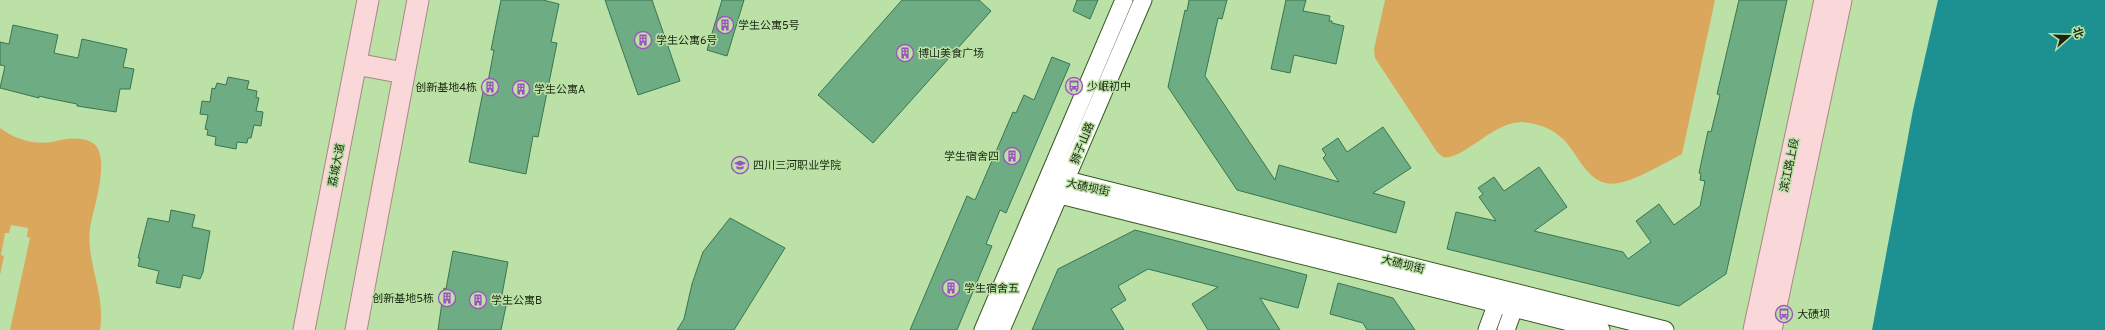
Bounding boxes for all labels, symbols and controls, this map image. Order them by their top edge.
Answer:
building icon: 学生公寓5号 [715,15,735,35]
north arrow [2049,16,2089,56]
place label: 学生公寓5号 [738,19,800,33]
text: 北 [2069,25,2086,40]
building icon: 学生公寓6号 [633,30,653,50]
place label: 学生公寓6号 [656,34,718,48]
building icon: 博山美食广场 [895,43,915,63]
place label: 博山美食广场 [918,47,984,61]
bus stop icon: 少岷初中 [1064,76,1084,96]
building icon: 创新基地4栋 [480,77,500,97]
building icon: 学生公寓A [511,79,531,99]
place label: 少岷初中 [1087,80,1131,94]
place label: 创新基地4栋 [415,81,477,95]
place label: 学生公寓A [534,83,585,97]
street label: 狮子山路 [1068,120,1098,166]
street label: 滨江路上段 [1777,137,1803,194]
street label: 荔城大道 [326,142,348,188]
building icon: 学生宿舍四 [1002,146,1022,166]
place label: 学生宿舍四 [944,150,999,164]
school or university icon: 四川三河职业学院 [730,155,750,175]
place label: 四川三河职业学院 [753,159,841,173]
street label: 大碛坝街 [1065,177,1111,199]
street label: 大碛坝街 [1380,253,1426,277]
building icon: 学生宿舍五 [941,278,961,298]
place label: 学生宿舍五 [964,282,1019,296]
building icon: 创新基地5栋 [437,288,457,308]
building icon: 学生公寓B [468,290,488,310]
place label: 创新基地5栋 [372,292,434,306]
place label: 学生公寓B [491,294,542,308]
bus stop icon: 大碛坝 [1774,304,1794,324]
place label: 大碛坝 [1797,308,1830,322]

